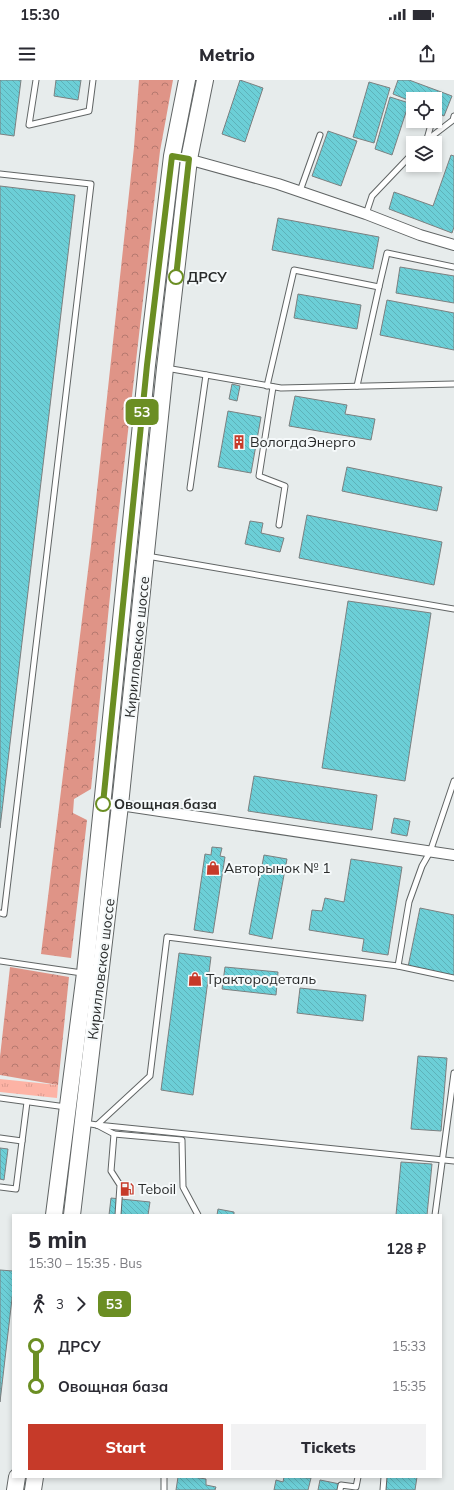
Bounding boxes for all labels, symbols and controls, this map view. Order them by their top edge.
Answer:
text: 15:30 [20,5,60,24]
icon: menu [16,43,38,65]
text: Metrio [199,43,255,66]
icon: share [416,43,438,65]
map controls [406,92,442,172]
button: locate [406,92,442,128]
button: layers [406,136,442,172]
place label: ДРСУ [187,268,227,286]
marker: ДРСУ [168,269,184,285]
line badge: 53 [124,399,160,425]
text: 53 [134,403,150,421]
place label: ВологдаЭнерго [250,433,356,451]
building icon: ВологдаЭнерго [231,434,247,450]
street label: Кирилловское шоссе [121,575,153,719]
place label: Овощная база [114,795,217,813]
marker: Овощная база [95,796,111,812]
place label: Авторынок № 1 [224,859,331,877]
shop icon: Авторынок № 1 [205,860,221,876]
street label: Кирилловское шоссе [83,897,119,1041]
place label: Трактородеталь [206,970,317,988]
shop icon: Трактородеталь [187,971,203,987]
place label: Teboil [138,1180,176,1198]
fuel station icon: Teboil [119,1181,135,1197]
text: 5 min [28,1226,87,1254]
text: 128 ₽ [386,1239,426,1258]
text: 15:30 – 15:35 · Bus [28,1255,142,1271]
icon: walk [28,1293,50,1315]
icon: forward [70,1293,92,1315]
text: 53 [106,1295,123,1313]
text: 3 [56,1296,64,1312]
text: ДРСУ [58,1337,101,1356]
text: 15:33 [392,1338,426,1354]
text: Овощная база [58,1377,168,1396]
text: 15:35 [392,1378,426,1394]
button: Start [28,1424,223,1470]
button: Tickets [231,1424,426,1470]

